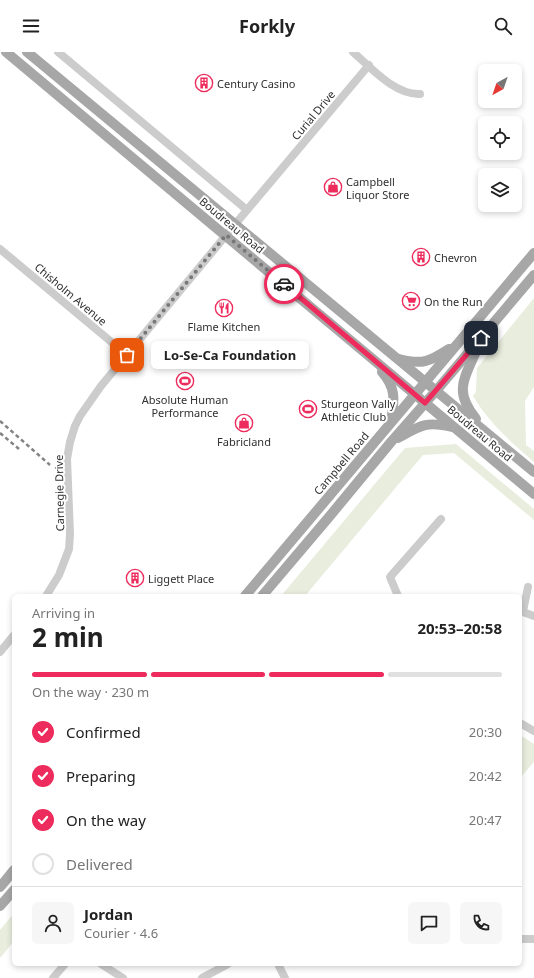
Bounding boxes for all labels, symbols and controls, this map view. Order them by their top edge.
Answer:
text: Forkly [239,14,295,38]
icon: menu [20,15,42,37]
icon: search [492,15,514,37]
north arrow [478,64,522,108]
map controls [478,64,522,212]
building icon: Century Casino [194,73,214,93]
place label: Century Casino [217,76,296,91]
street label: Curial Drive [288,87,338,143]
button: locate [478,116,522,160]
button: layers [478,168,522,212]
place label: Campbell Liquor Store [346,174,409,202]
shop icon: Campbell Liquor Store [323,177,343,197]
street label: Boudreau Road [196,193,268,257]
building icon: Chevron [411,247,431,267]
place label: Chevron [434,250,477,265]
street label: Chisholm Avenue [32,259,110,329]
courier [264,264,304,304]
icon: car [273,273,295,295]
supermarket icon: On the Run [401,291,421,311]
place label: On the Run [424,294,483,309]
restaurant icon: Flame Kitchen [214,298,234,318]
place label: Flame Kitchen [188,319,260,334]
pin [464,321,498,355]
icon: home [470,327,492,349]
pin [110,338,144,372]
callout: Lo-Se-Ca Foundation [151,341,309,369]
icon: bag [116,344,138,366]
text: Lo-Se-Ca Foundation [164,346,296,364]
sports icon: Absolute Human Performance [175,371,195,391]
place label: Absolute Human Performance [142,392,228,420]
place label: Sturgeon Vally Athletic Club [321,396,396,424]
sports icon: Sturgeon Vally Athletic Club [298,399,318,419]
street label: Boudreau Road [444,401,516,465]
shop icon: Fabricland [234,413,254,433]
street label: Campbell Road [310,428,372,498]
place label: Fabricland [217,434,271,449]
street label: Carnegie Drive [51,455,67,531]
building icon: Liggett Place [125,568,145,588]
place label: Liggett Place [148,571,214,586]
text: Arriving in [32,604,95,622]
text: 20:53–20:58 [417,618,502,638]
text: 2 min [32,619,104,655]
text: On the way · 230 m [32,683,149,701]
icon: check [32,721,54,743]
text: Confirmed [66,722,141,742]
text: 20:30 [469,723,502,741]
icon: check [32,765,54,787]
text: Preparing [66,766,136,786]
text: 20:42 [469,767,502,785]
icon: check [32,809,54,831]
text: On the way [66,810,146,830]
text: 20:47 [469,811,502,829]
text: Delivered [66,854,133,874]
button: person [32,902,74,944]
button: chat [408,902,450,944]
button: phone [460,902,502,944]
text: Jordan [84,904,133,924]
text: Courier · 4.6 [84,924,158,942]

